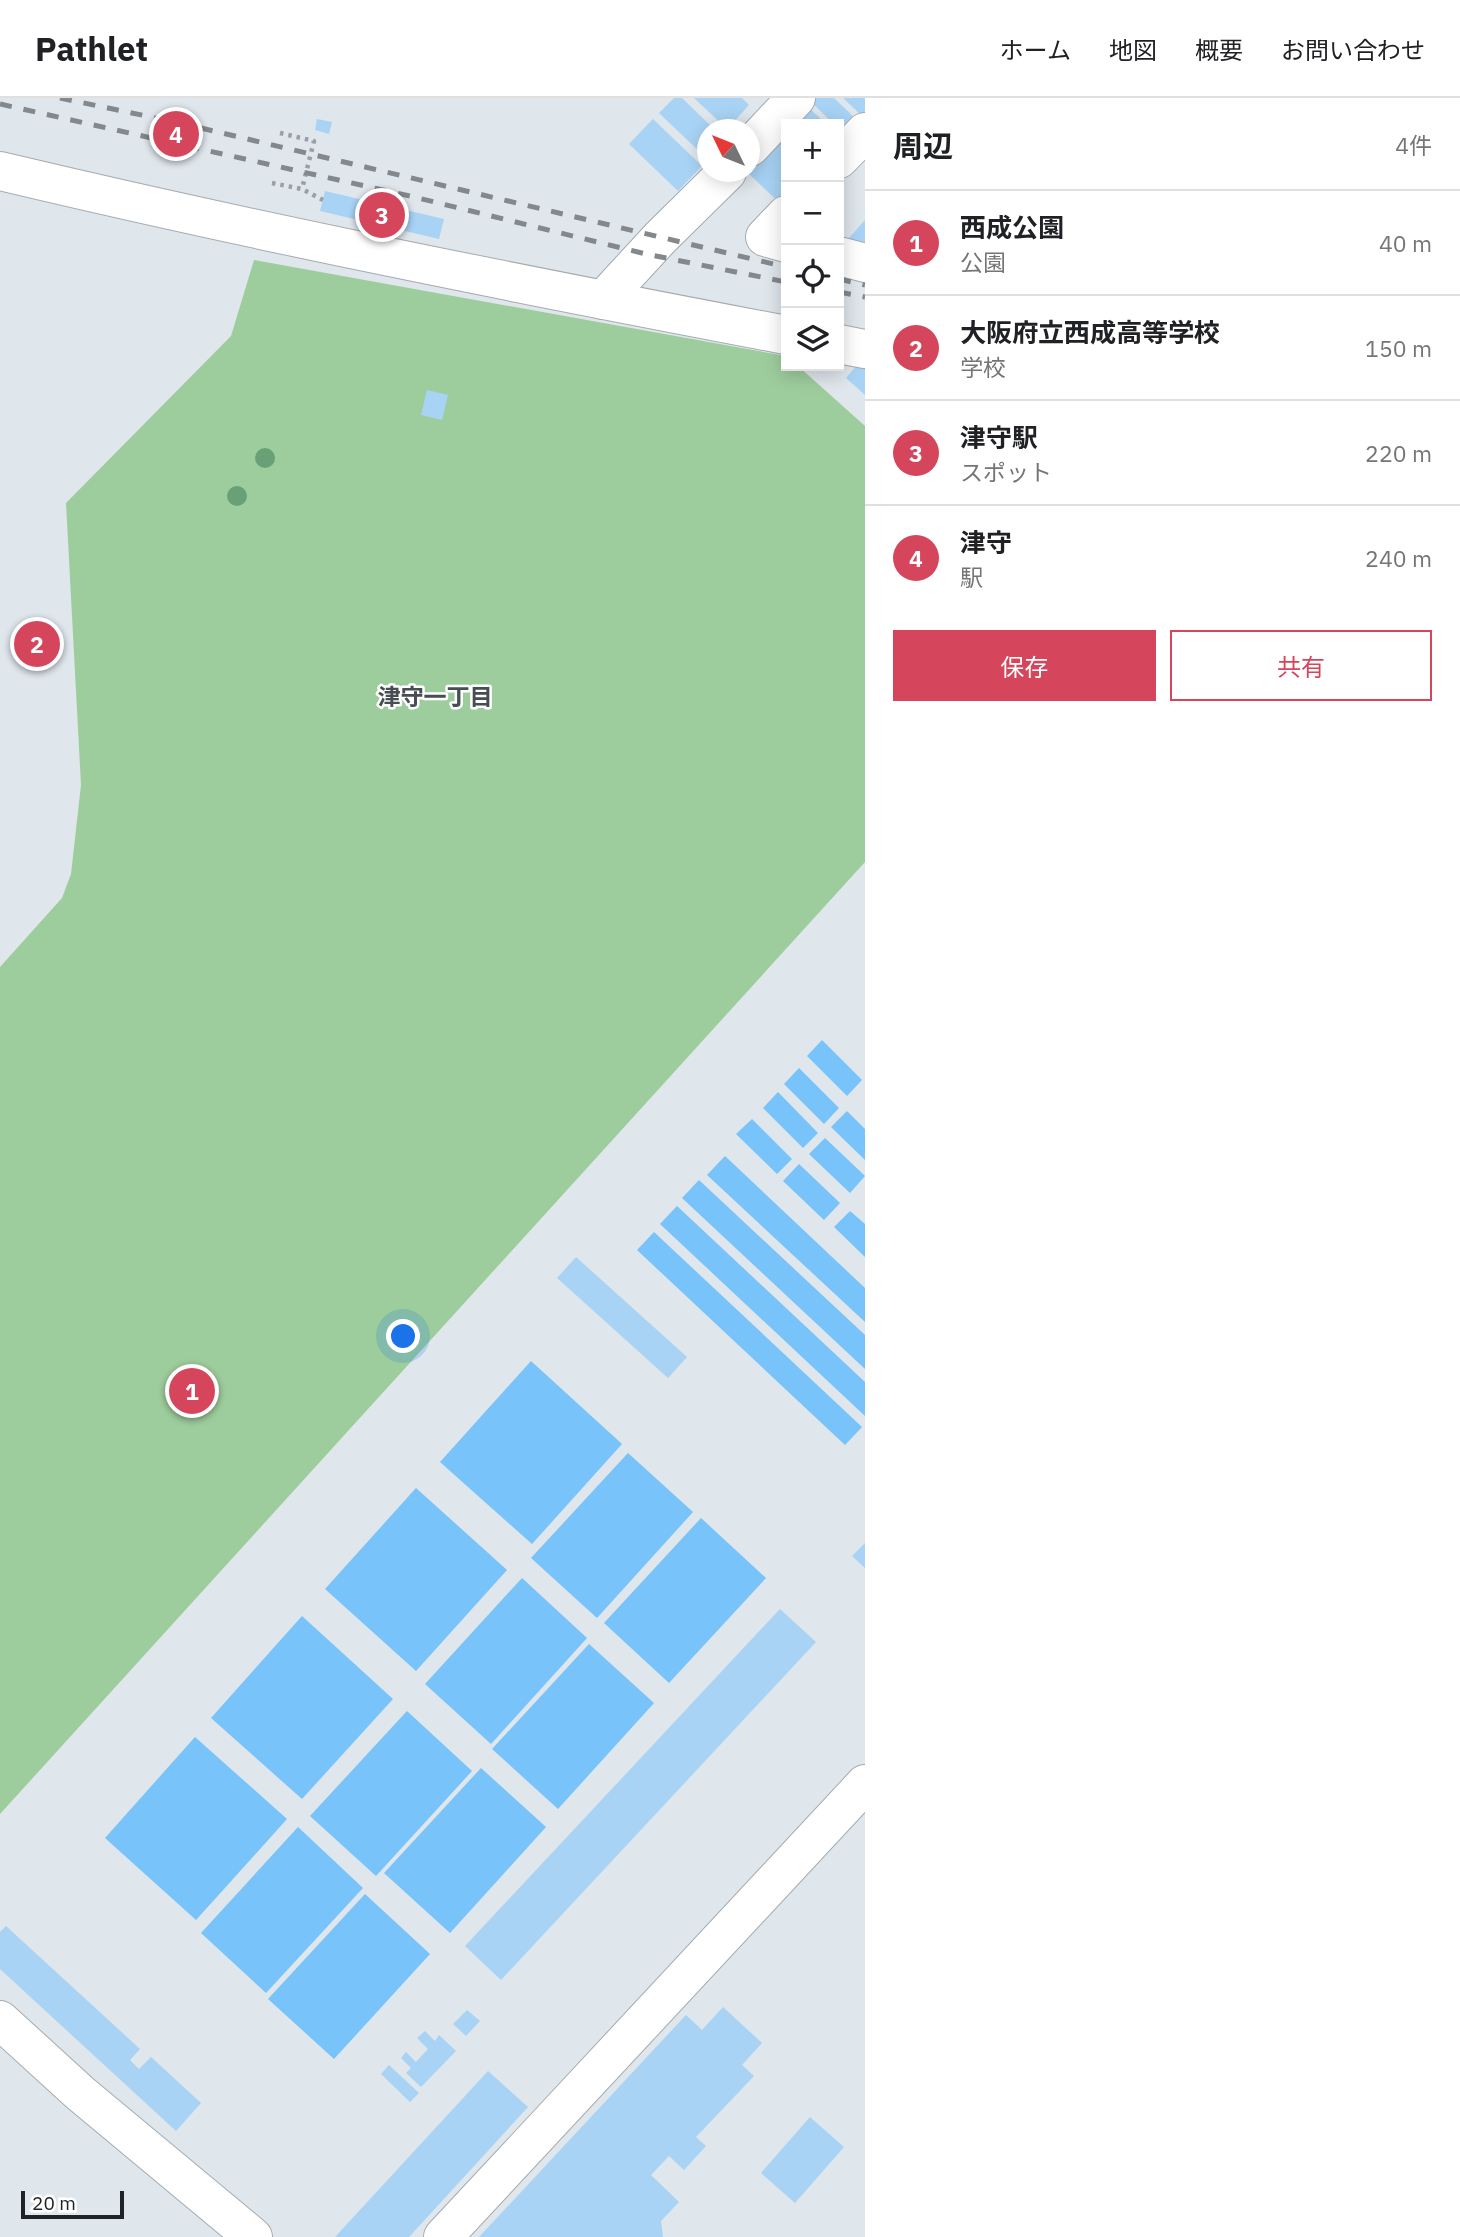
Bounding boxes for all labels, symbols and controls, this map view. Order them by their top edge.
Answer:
text: Pathlet [35,27,148,70]
text: ホーム [1000,34,1071,66]
text: 地図 [1109,34,1157,66]
text: 概要 [1195,34,1243,66]
text: お問い合わせ [1281,34,1425,66]
pin: 4 [153,108,199,160]
north arrow [697,119,760,182]
map controls [781,119,844,371]
button: + [781,119,844,182]
text: 周辺 [893,126,953,165]
text: 4件 [1395,130,1432,160]
button: − [781,182,844,245]
pin: 3 [359,189,405,241]
text: 西成公園 [960,210,1064,244]
text: 1 [909,228,923,258]
text: 40 m [1379,228,1432,258]
button: locate [781,245,844,308]
text: 公園 [960,247,1006,277]
button: layers [781,308,844,371]
text: 大阪府立西成高等学校 [960,315,1220,349]
text: 2 [909,333,923,363]
text: 150 m [1365,333,1432,363]
text: 学校 [960,352,1006,382]
text: 津守駅 [960,420,1038,454]
text: 3 [909,438,923,468]
text: 220 m [1365,438,1432,468]
text: スポット [960,457,1052,487]
text: 津守 [960,525,1012,559]
text: 4 [909,543,923,573]
text: 240 m [1365,543,1432,573]
text: 駅 [960,562,983,592]
pin: 2 [14,618,60,670]
button: 保存 [893,630,1156,701]
button: 共有 [1170,630,1432,701]
district label: 津守一丁目 [378,681,493,711]
your location [386,1319,420,1353]
pin: 1 [169,1365,215,1417]
scale bar [21,2188,124,2220]
text: 20 m [32,2191,76,2215]

